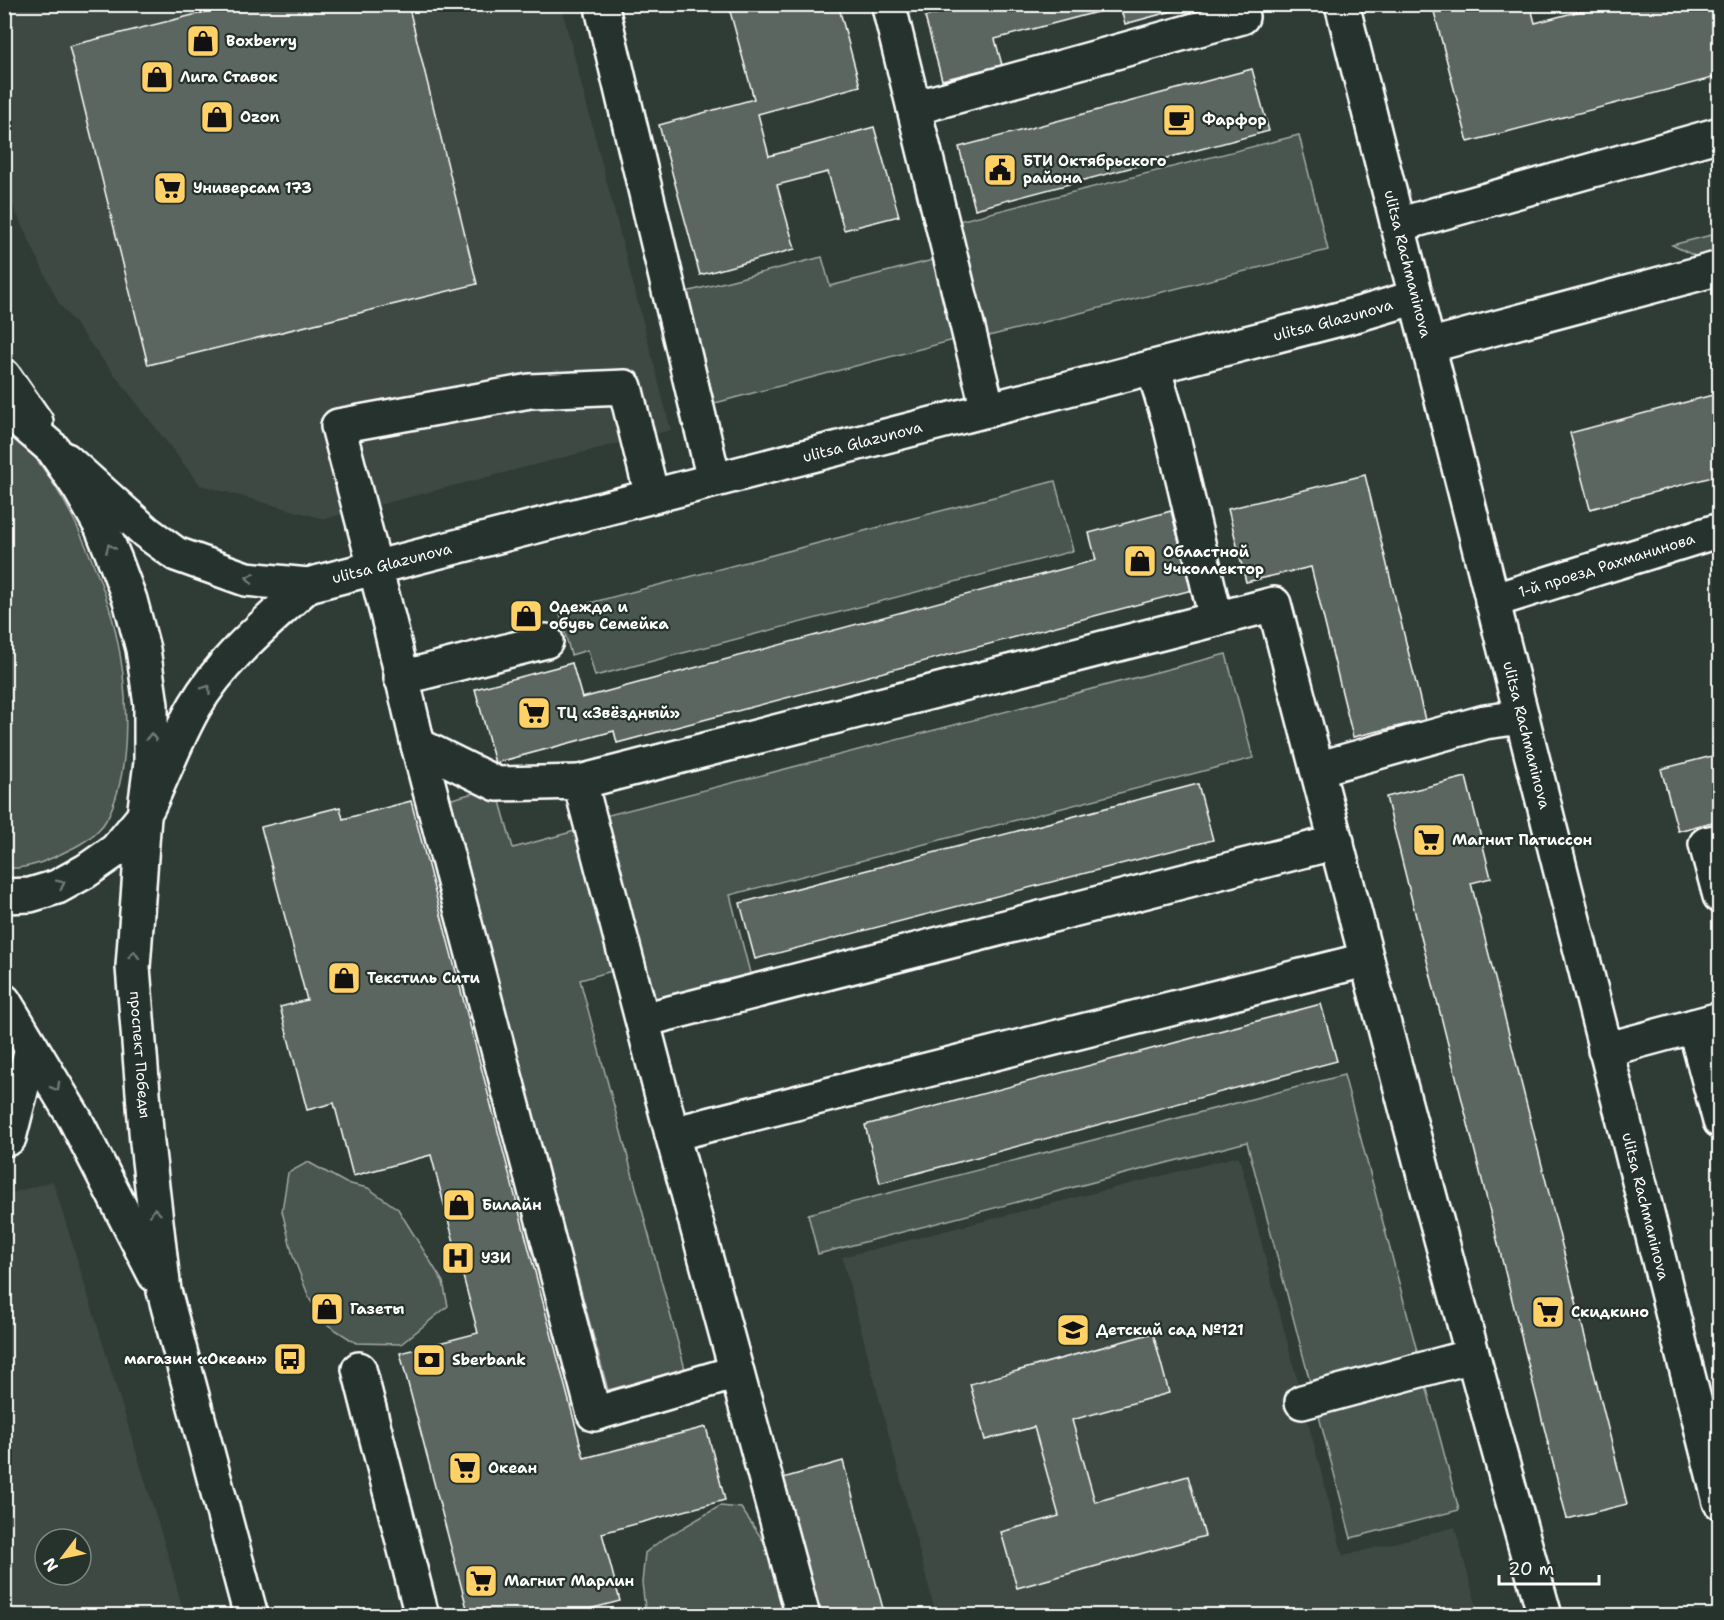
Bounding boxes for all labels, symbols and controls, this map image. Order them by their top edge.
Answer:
shop icon: Boxberry [185,23,221,59]
place label: Boxberry [226,31,297,51]
shop icon: Лига Ставок [139,59,175,95]
place label: Лига Ставок [180,67,278,87]
shop icon: Ozon [199,99,235,135]
cafe icon: Фарфор [1161,102,1197,138]
place label: Ozon [240,107,280,127]
place label: Фарфор [1202,110,1267,130]
place label: БТИ Октябрьского района [1023,151,1167,188]
public building icon: БТИ Октябрьского района [982,152,1018,188]
supermarket icon: Универсам 173 [152,170,188,206]
place label: Универсам 173 [193,178,312,198]
street label: ulitsa Rachmaninova [1379,188,1436,341]
street label: ulitsa Glazunova [1271,294,1396,346]
street label: ulitsa Glazunova [800,417,925,467]
street label: 1-й проезд Рахманинова [1516,528,1698,602]
street label: ulitsa Glazunova [330,538,454,588]
place label: Областной Учколлектор [1163,542,1264,579]
one-way arrow [105,543,117,554]
shop icon: Областной Учколлектор [1122,543,1158,579]
one-way arrow [245,573,255,585]
place label: Одежда и обувь Семейка [549,597,669,634]
shop icon: Одежда и обувь Семейка [508,598,544,634]
street label: ulitsa Rachmaninova [1498,659,1555,812]
one-way arrow [200,684,211,695]
supermarket icon: ТЦ «Звёздный» [516,695,552,731]
place label: ТЦ «Звёздный» [557,703,680,723]
one-way arrow [145,733,157,742]
supermarket icon: Магнит Патиссон [1411,822,1447,858]
place label: Магнит Патиссон [1452,830,1592,850]
one-way arrow [54,879,65,891]
one-way arrow [127,951,140,960]
shop icon: Текстиль Сити [326,960,362,996]
place label: Текстиль Сити [367,968,481,988]
street label: проспект Победы [125,990,155,1119]
one-way arrow [48,1081,60,1091]
street label: ulitsa Rachmaninova [1617,1130,1674,1283]
shop icon: Билайн [441,1187,477,1223]
place label: Билайн [482,1195,542,1215]
one-way arrow [149,1208,162,1217]
hospital icon: УЗИ [440,1240,476,1276]
place label: УЗИ [481,1248,511,1268]
shop icon: Газеты [309,1291,345,1327]
supermarket icon: Скидкино [1530,1294,1566,1330]
place label: Газеты [350,1299,404,1319]
place label: Скидкино [1571,1302,1649,1322]
school or university icon: Детский сад №121 [1055,1312,1091,1348]
place label: Детский сад №121 [1096,1320,1244,1340]
bus stop icon: магазин «Океан» [272,1341,308,1377]
bank icon: Sberbank [411,1342,447,1378]
place label: магазин «Океан» [124,1349,267,1369]
place label: Sberbank [452,1350,526,1370]
supermarket icon: Океан [447,1450,483,1486]
place label: Океан [488,1458,537,1478]
north arrow [33,1527,93,1587]
scale bar [1499,1548,1600,1586]
text: N [38,1554,63,1576]
text: 20 m [1508,1557,1554,1581]
supermarket icon: Магнит Марлин [463,1563,499,1599]
place label: Магнит Марлин [504,1571,634,1591]

